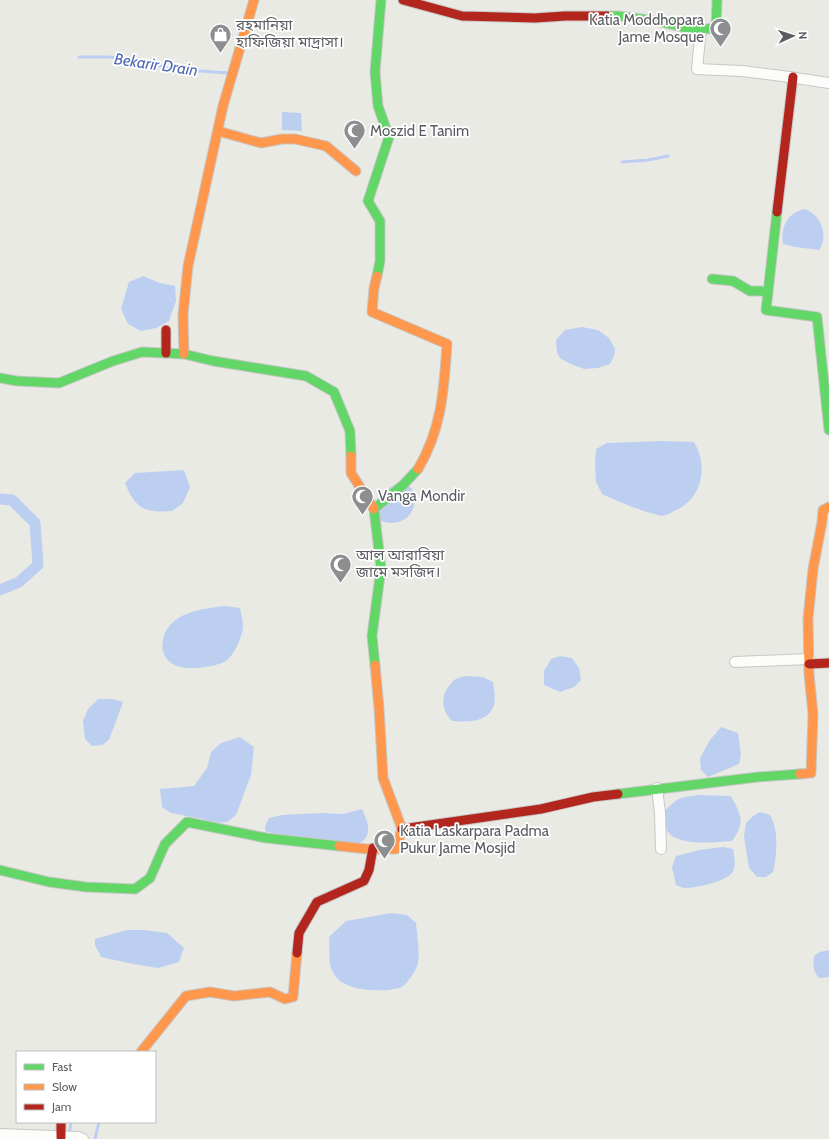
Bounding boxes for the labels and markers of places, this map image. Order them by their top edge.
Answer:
place label: Katia Moddhopara Jame Mosque [589,11,705,46]
place label: রহমানিয়া হাফিজিয়া মাদ্রাসা। [235,16,344,51]
mosque icon: Katia Moddhopara Jame Mosque [707,16,733,49]
shop icon: রহমানিয়া হাফিজিয়া মাদ্রাসা। [207,21,233,54]
mosque icon: Moszid E Tanim [342,118,368,151]
place label: Moszid E Tanim [370,122,469,140]
mosque icon: Vanga Mondir [349,483,375,516]
place label: Vanga Mondir [378,487,465,505]
place label: আল আরাবিয়া জামে মসজিদ। [355,546,445,581]
mosque icon: আল আরাবিয়া জামে মসজিদ। [328,551,354,584]
place label: Katia Laskarpara Padma Pukur Jame Mosjid [400,822,550,857]
mosque icon: Katia Laskarpara Padma Pukur Jame Mosjid [372,827,398,860]

